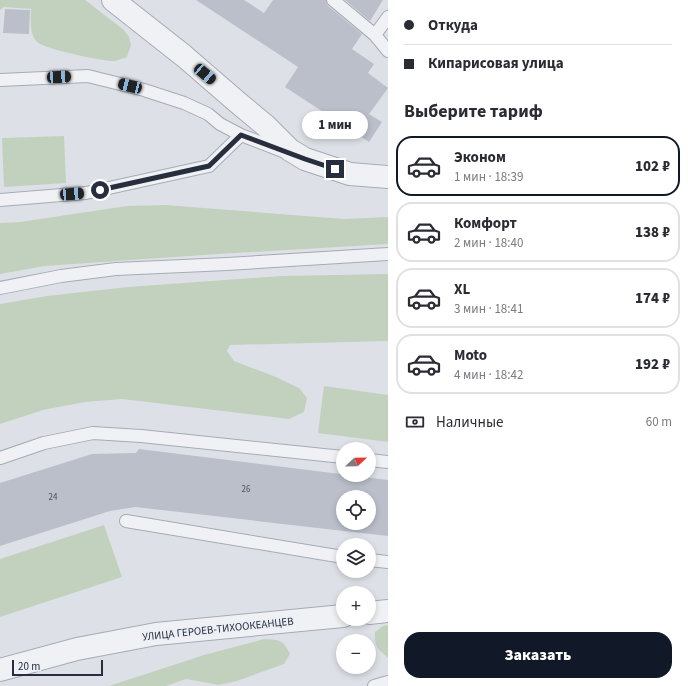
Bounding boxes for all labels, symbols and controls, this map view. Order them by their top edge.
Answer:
text: Откуда [428,15,478,36]
text: Кипарисовая улица [428,53,564,74]
car [192,62,218,86]
car [47,70,71,84]
car [117,77,143,95]
text: Выберите тариф [404,99,543,124]
callout: 1 мин [302,111,368,139]
text: 1 мин [318,116,352,134]
text: Эконом [454,147,506,168]
icon: car [406,148,442,184]
text: 102 ₽ [635,156,670,177]
route end [326,160,344,178]
text: 1 мин · 18:39 [454,168,523,186]
route start [91,181,109,199]
car [60,187,84,201]
text: Комфорт [454,213,517,234]
icon: car [406,214,442,250]
text: 138 ₽ [635,222,670,243]
text: 2 мин · 18:40 [454,234,523,252]
text: XL [454,279,470,300]
icon: car [406,280,442,316]
text: 174 ₽ [635,288,670,309]
text: 3 мин · 18:41 [454,300,523,318]
text: Moto [454,345,487,366]
icon: car [406,346,442,382]
text: 192 ₽ [635,354,670,375]
text: 4 мин · 18:42 [454,366,523,384]
icon: cash [404,411,426,433]
text: Наличные [436,412,503,433]
text: 60 m [646,413,672,431]
north arrow [336,442,376,482]
map controls [336,442,376,674]
house number: 26 [242,483,251,496]
button: locate [336,490,376,530]
house number: 24 [49,491,58,504]
button: layers [336,538,376,578]
button: + [336,586,376,626]
street label: УЛИЦА ГЕРОЕВ-ТИХООКЕАНЦЕВ [142,614,295,644]
button: Заказать [404,632,672,678]
button: − [336,634,376,674]
scale bar [12,658,103,677]
text: 20 m [18,659,40,674]

